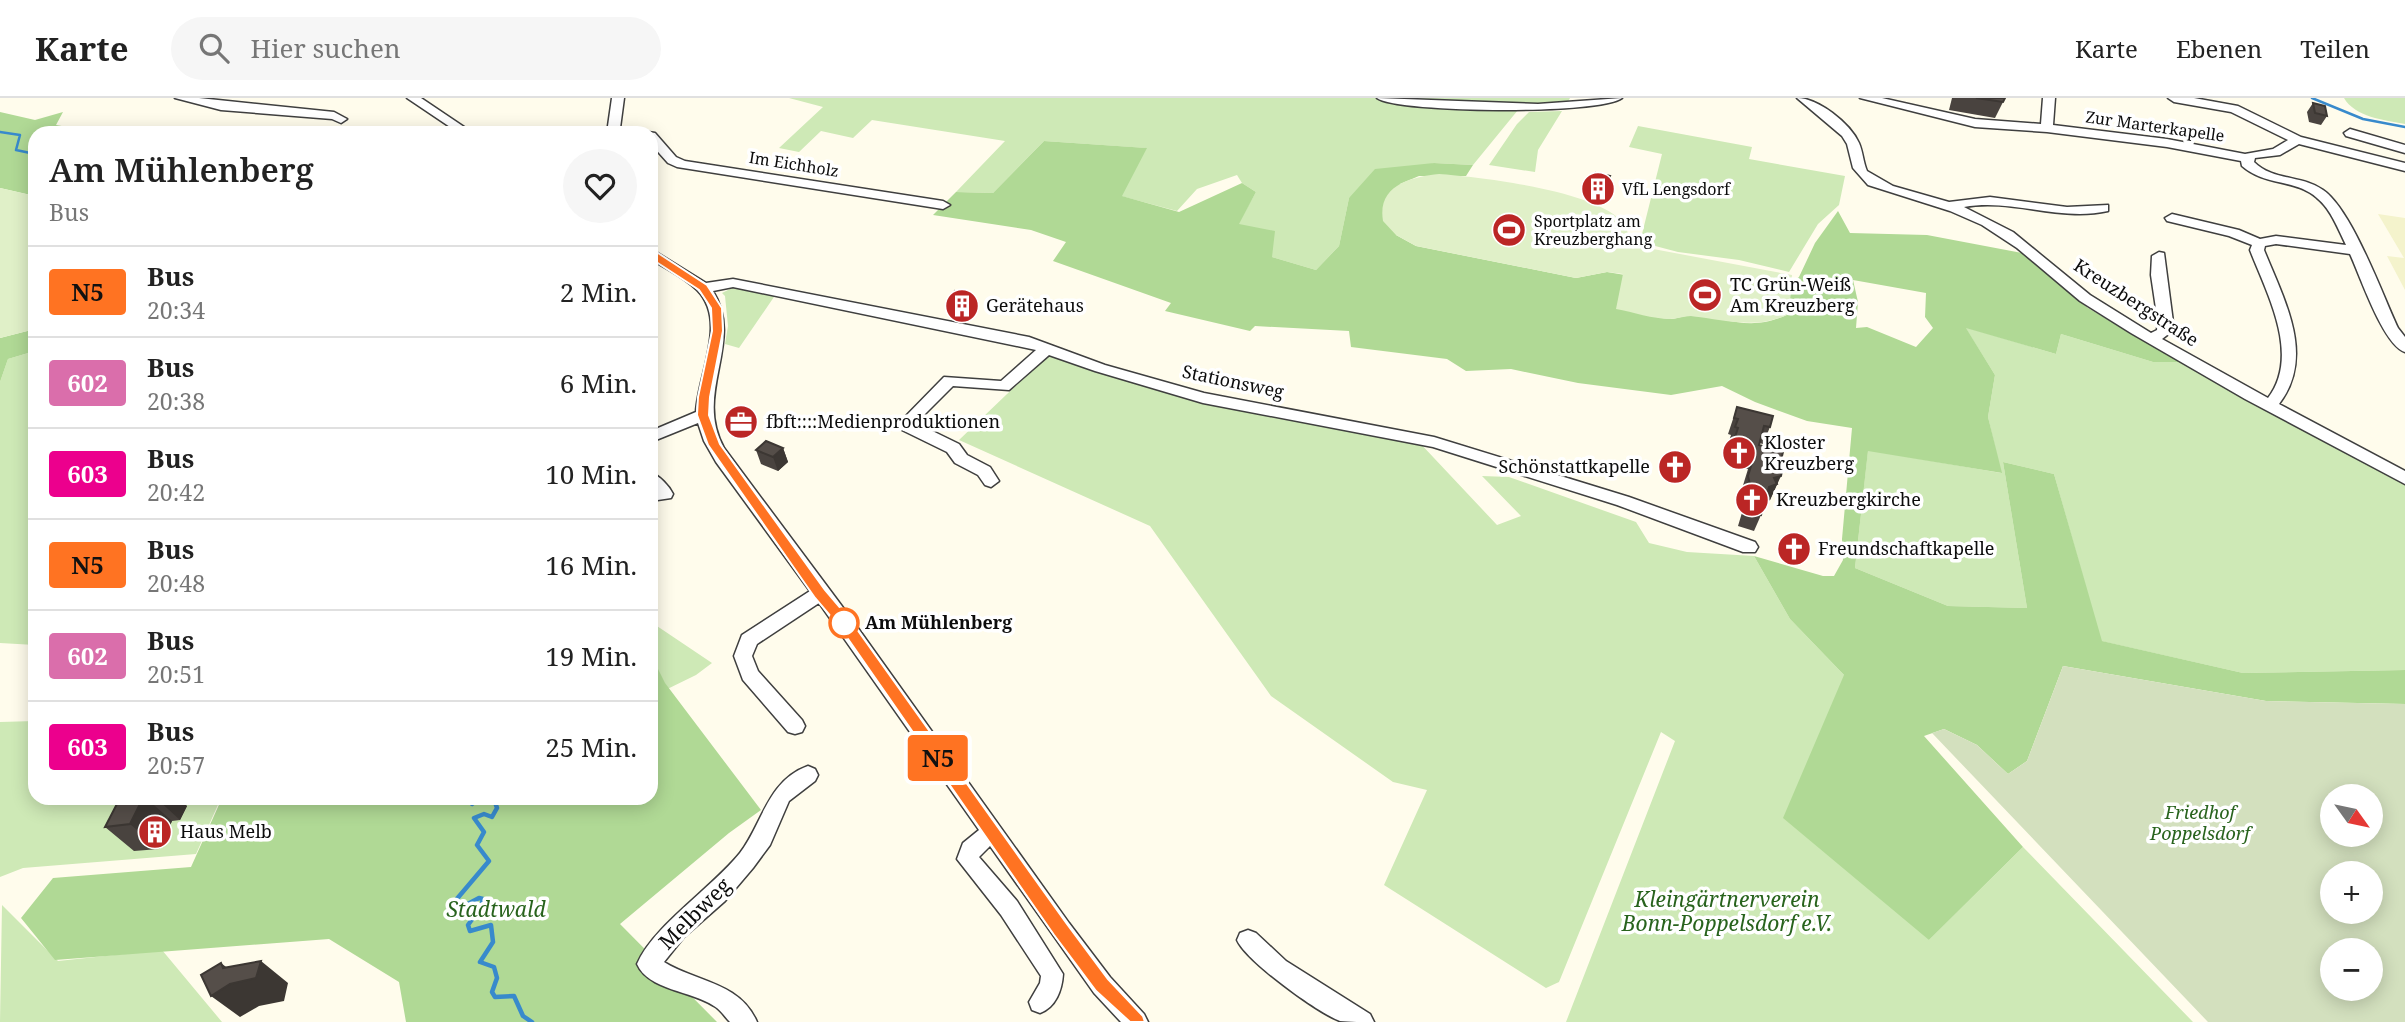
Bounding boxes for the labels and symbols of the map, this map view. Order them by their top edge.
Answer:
street label: Zur Marterkapelle [2084,105,2226,147]
street label: Im Eichholz [747,146,841,182]
building icon: VfL Lengsdorf [1579,170,1617,208]
place label: VfL Lengsdorf [1622,178,1732,200]
place label: Sportplatz am Kreuzberghang [1534,210,1653,250]
sports icon: Sportplatz am Kreuzberghang [1490,211,1528,249]
street label: Kreuzbergstraße [2070,253,2204,351]
place label: TC Grün-Weiß Am Kreuzberg [1730,272,1855,317]
sports icon: TC Grün-Weiß Am Kreuzberg [1686,276,1724,314]
building icon: Gerätehaus [943,287,981,325]
place label: Gerätehaus [986,293,1084,317]
street label: Stationsweg [1180,359,1287,404]
office icon: fbft::::Medienproduktionen [722,403,760,441]
place label: fbft::::Medienproduktionen [766,409,1000,433]
place label: Kloster Kreuzberg [1764,430,1854,475]
church icon: Kloster Kreuzberg [1720,434,1758,472]
church icon: Schönstattkapelle [1656,448,1694,486]
place label: Schönstattkapelle [1499,454,1650,478]
church icon: Kreuzbergkirche [1733,481,1771,519]
place label: Kreuzbergkirche [1776,487,1921,511]
church icon: Freundschaftkapelle [1775,530,1813,568]
place label: Freundschaftkapelle [1818,536,1994,560]
marker: Am Mühlenberg [829,608,859,638]
place label: Am Mühlenberg [865,610,1013,634]
line badge: N5 [906,735,970,781]
north arrow [2320,784,2384,847]
park label: Friedhof Poppelsdorf [2149,800,2253,845]
building icon: Haus Melb [136,813,174,851]
place label: Haus Melb [180,819,272,843]
street label: Melbweg [652,871,737,955]
park label: Kleingärtnerverein Bonn-Poppelsdorf e.V. [1621,885,1832,937]
park label: Stadtwald [446,895,546,923]

